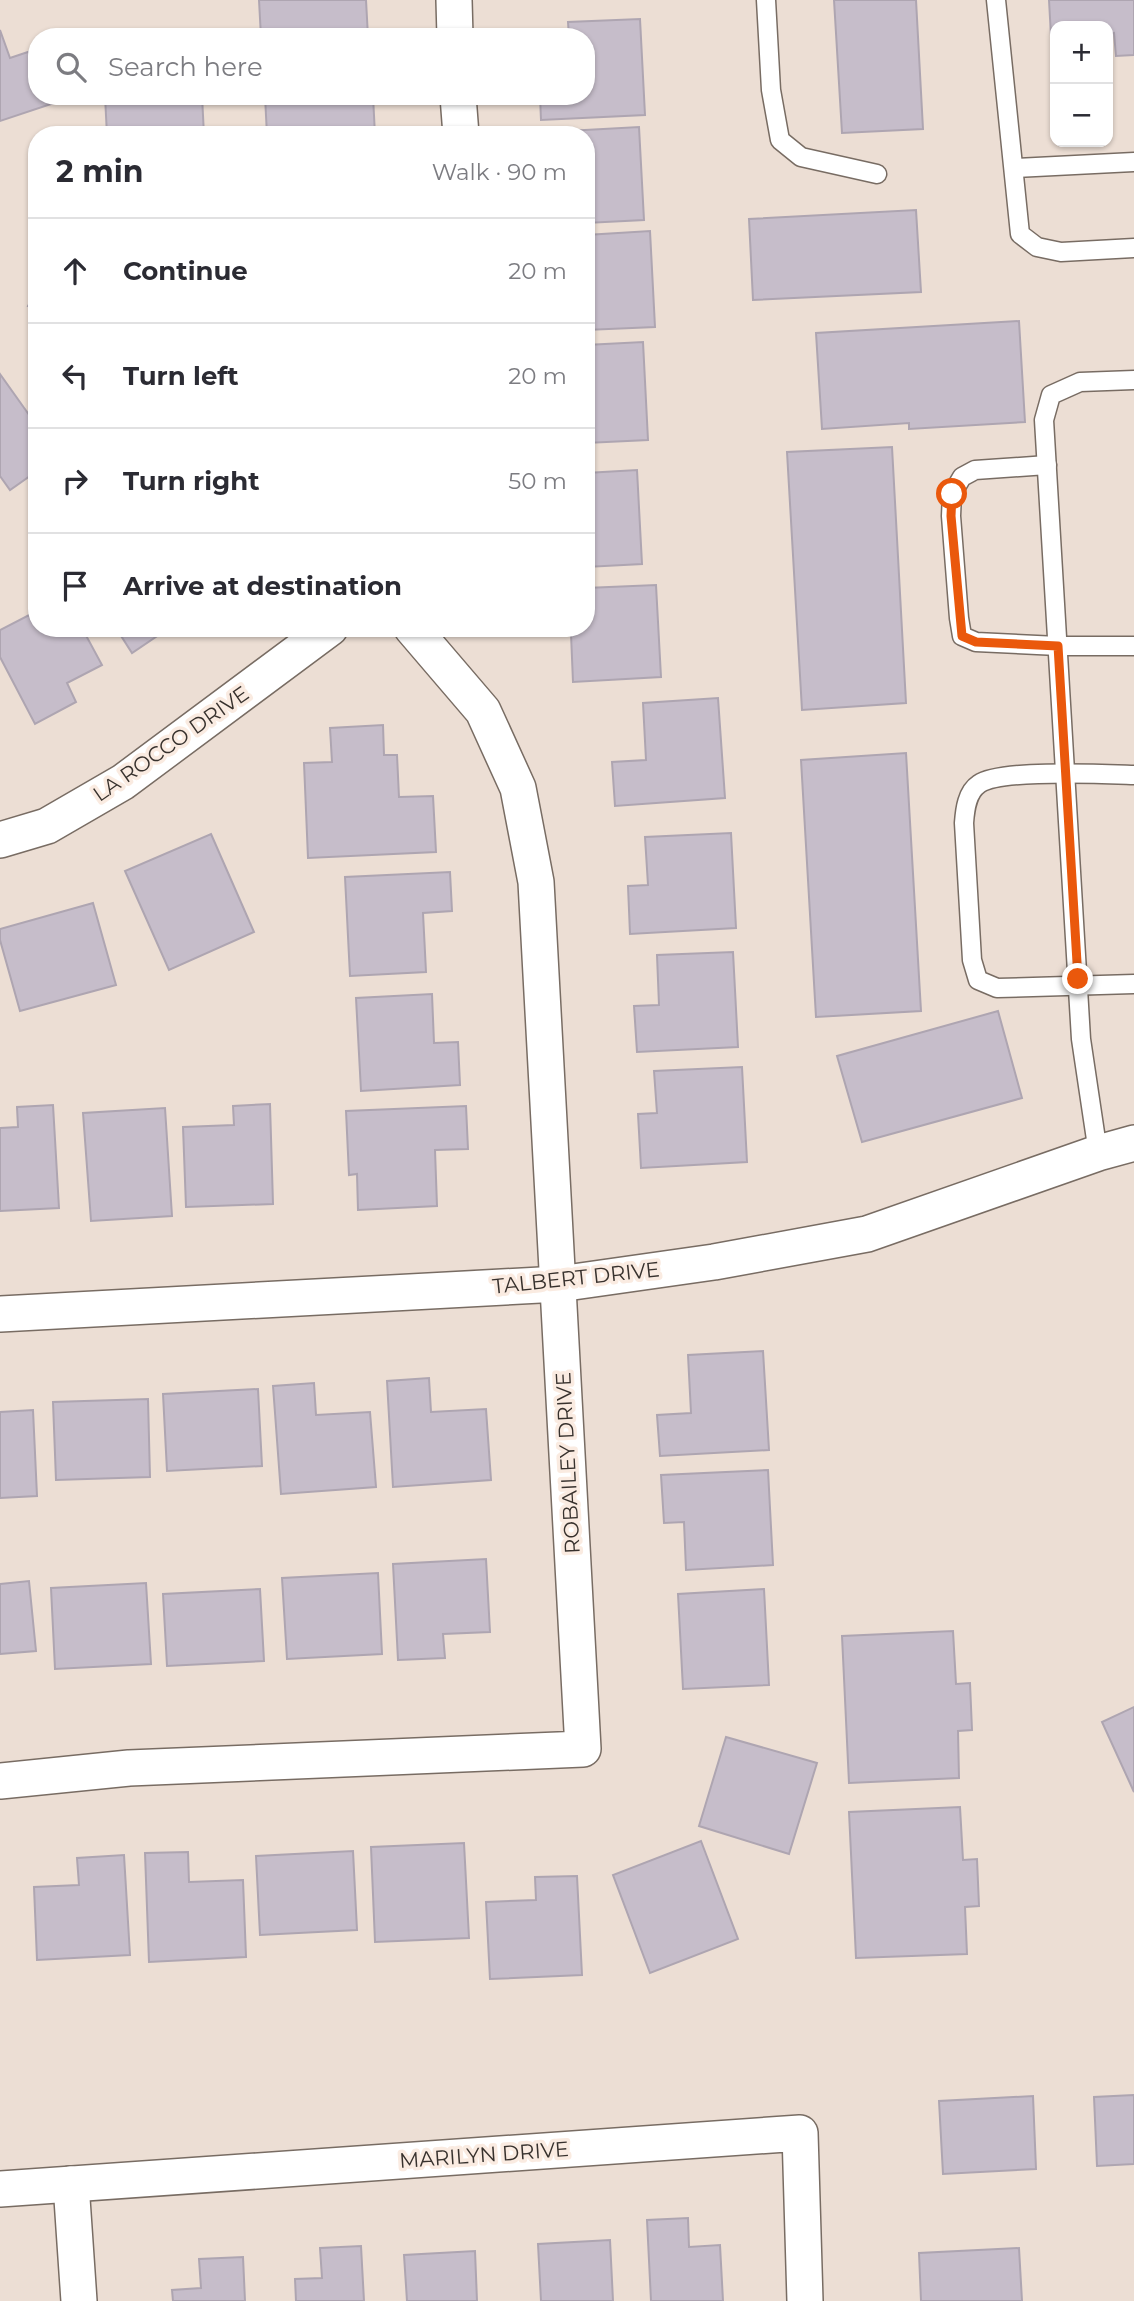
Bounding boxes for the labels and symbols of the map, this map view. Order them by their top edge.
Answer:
route start [936,478,967,509]
street label: LA ROCCO DRIVE [88,681,253,807]
route end [1062,963,1093,994]
street label: TALBERT DRIVE [491,1256,661,1299]
street label: ROBAILEY DRIVE [550,1372,585,1555]
street label: MARILYN DRIVE [398,2136,570,2173]

